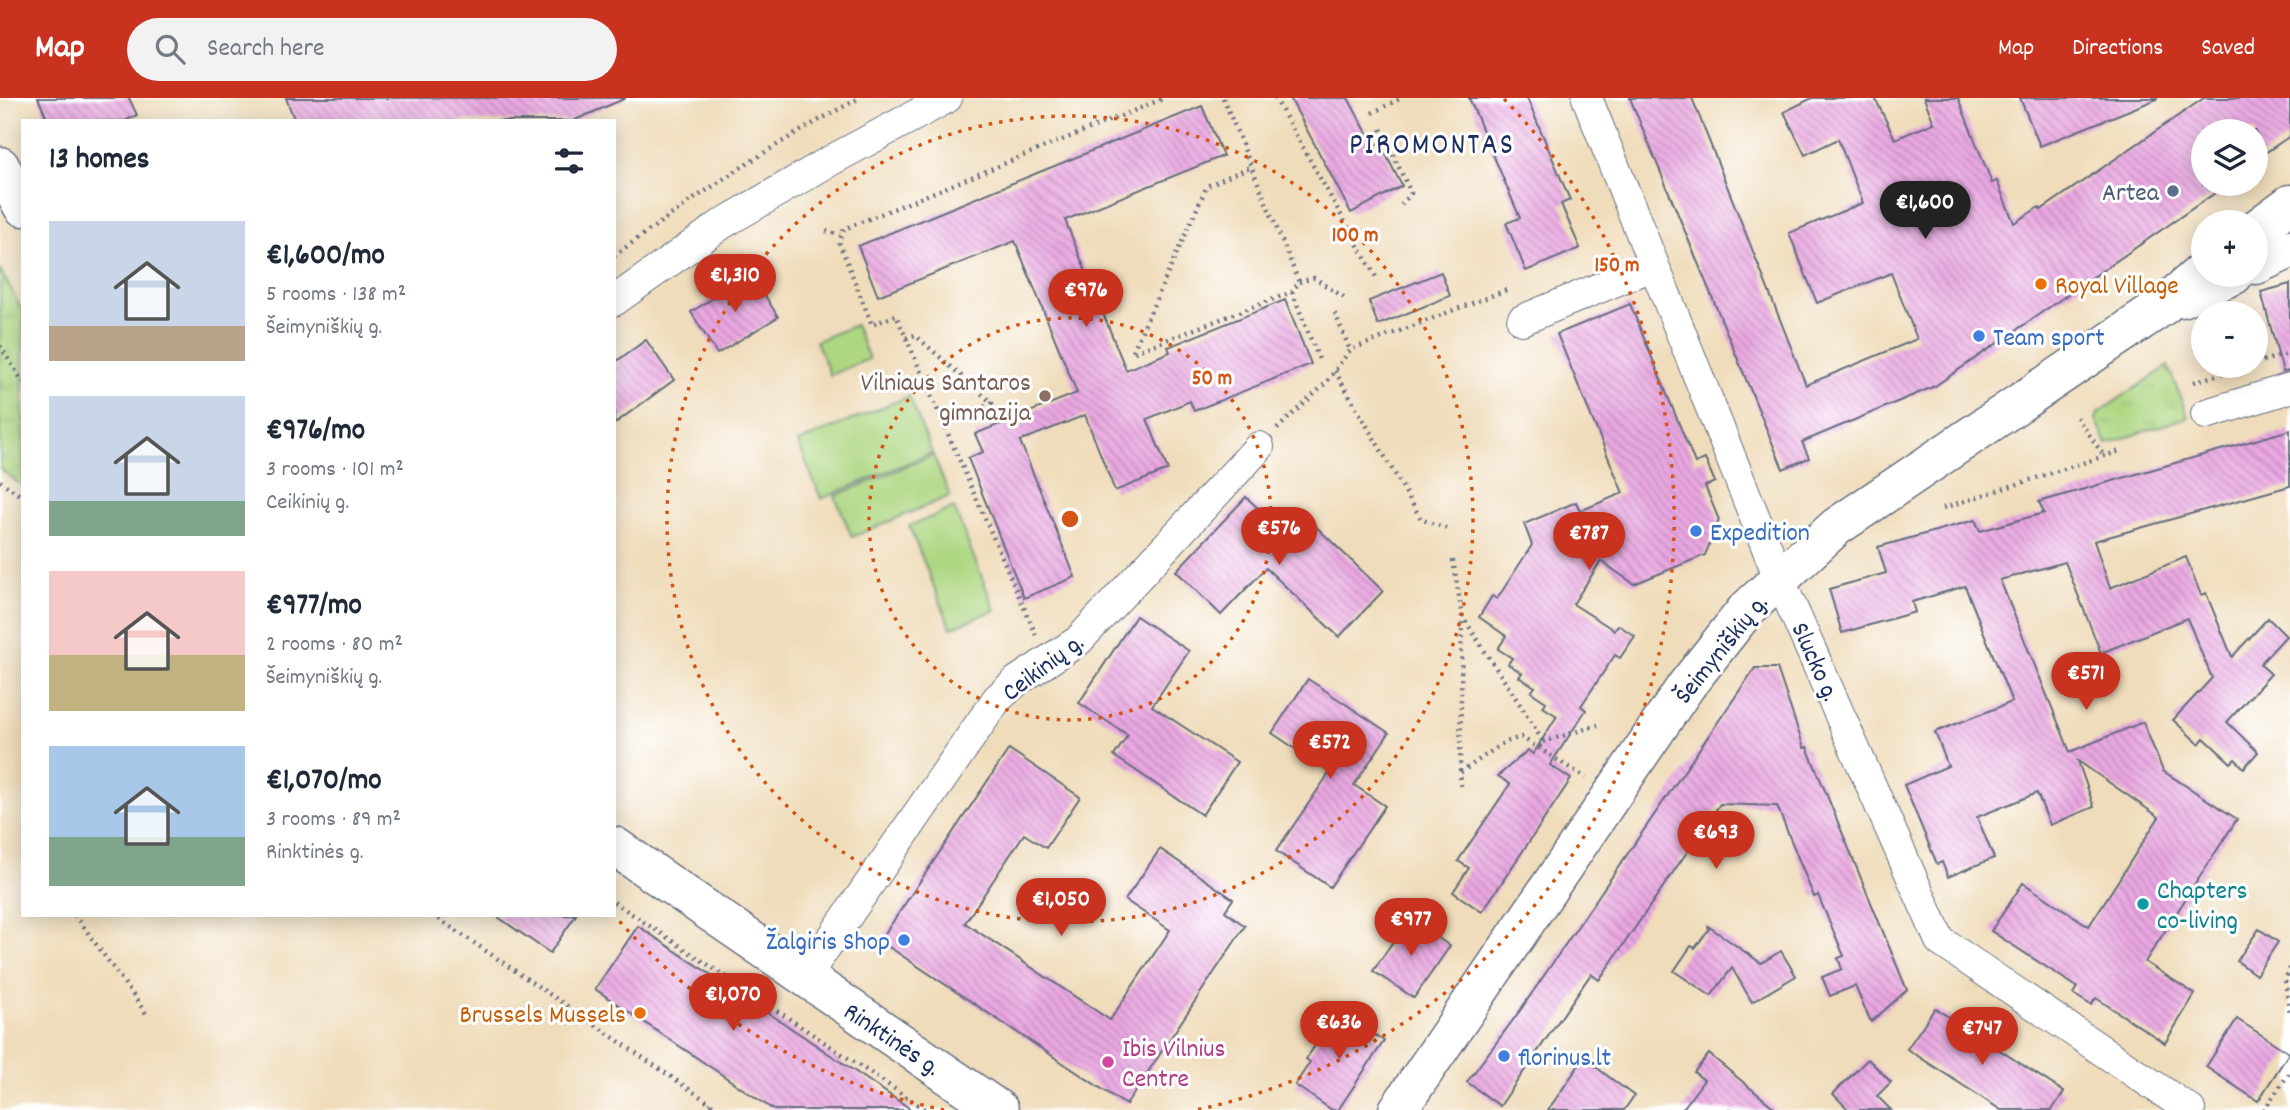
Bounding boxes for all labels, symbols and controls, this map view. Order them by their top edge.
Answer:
search box [127,18,617,81]
text: Map [35,26,85,73]
icon: search [151,30,189,68]
text: Search here [207,31,325,68]
text: Map [1998,32,2034,66]
text: Directions [2072,32,2163,66]
text: Saved [2201,32,2255,66]
map controls [2191,119,2268,378]
button: layers [2191,119,2268,196]
district label: PIROMONTAS [1349,126,1515,169]
text: 13 homes [49,140,149,183]
icon: filters [550,142,588,180]
place label: Artea [2102,176,2160,213]
pin: €1,600 [1868,181,1982,241]
marker: Artea [2165,183,2181,199]
text: €1,600 [1896,187,1954,220]
button: + [2191,210,2268,287]
text: 100 m [1332,222,1378,252]
text: €1,600/mo [266,236,385,279]
icon: home [105,249,189,333]
text: 150 m [1594,252,1640,282]
pin: €1,310 [678,254,792,314]
text: €1,310 [710,260,760,293]
place label: Royal Village [2055,269,2179,306]
pin: €976 [1045,270,1127,329]
text: €976 [1064,275,1108,308]
marker: Royal Village [2033,276,2049,292]
text: 5 rooms · 138 m² [266,279,406,312]
button: − [2191,301,2268,378]
text: Šeimyniškių g. [266,312,382,345]
place label: Team sport [1993,321,2105,358]
marker: Team sport [1971,328,1987,344]
text: 50 m [1192,365,1232,395]
place label: Vilniaus Santaros gimnazija [861,366,1032,433]
marker: Vilniaus Santaros gimnazija [1037,388,1053,404]
text: €976/mo [266,411,365,454]
icon: home [105,424,189,508]
text: 3 rooms · 101 m² [266,454,404,487]
text: Ceikinių g. [266,487,349,520]
centre of rings [1058,507,1082,531]
pin: €576 [1238,508,1320,567]
pin: €787 [1548,512,1630,572]
text: €576 [1257,513,1301,546]
place label: Expedition [1710,516,1810,553]
text: €787 [1569,518,1609,551]
marker: Expedition [1688,523,1704,539]
text: €977/mo [266,586,362,629]
street label: Šeimyniškių g. [1667,587,1778,713]
icon: home [105,599,189,683]
street label: Slucko g. [1780,617,1848,708]
street label: Ceikinių g. [995,626,1093,712]
text: 2 rooms · 80 m² [266,629,403,662]
pin: €571 [2045,652,2127,712]
text: €571 [2067,658,2105,691]
text: Šeimyniškių g. [266,662,382,695]
pin: €572 [1289,722,1371,781]
text: €572 [1309,727,1351,760]
text: €1,070/mo [266,761,382,804]
icon: home [105,774,189,858]
text: 3 rooms · 89 m² [266,804,401,837]
pin: €693 [1675,812,1757,871]
text: €693 [1694,817,1738,850]
text: Rinktinės g. [266,837,364,870]
place label: Chapters co-living [2157,874,2248,941]
pin: €1,050 [1004,878,1118,938]
text: €1,050 [1032,884,1090,917]
marker: Chapters co-living [2135,896,2151,912]
pin: €977 [1370,898,1452,958]
text: €977 [1391,904,1432,937]
place label: Žalgiris Shop [766,925,890,962]
marker: Žalgiris Shop [896,932,912,948]
pin: €1,070 [676,974,790,1033]
text: €1,070 [705,979,761,1012]
street label: Rinktinės g. [835,995,947,1087]
place label: Brussels Mussels [459,998,626,1035]
pin: €636 [1298,1002,1380,1061]
marker: Brussels Mussels [632,1005,648,1021]
text: €636 [1316,1007,1362,1040]
pin: €747 [1941,1007,2023,1067]
text: €747 [1962,1013,2002,1046]
place label: Ibis Vilnius Centre [1122,1032,1225,1099]
place label: florinus.lt [1518,1041,1612,1078]
marker: florinus.lt [1496,1048,1512,1064]
marker: Ibis Vilnius Centre [1100,1054,1116,1070]

